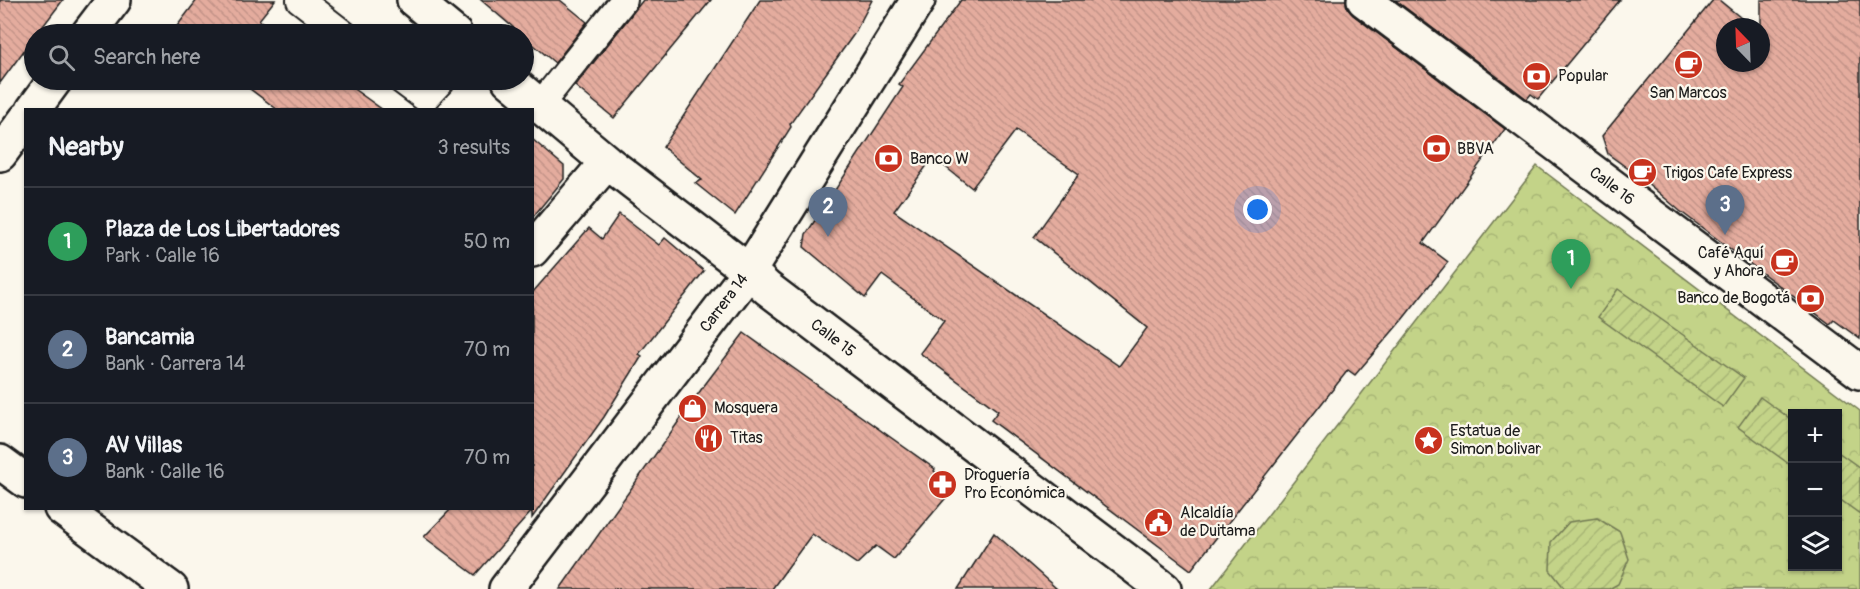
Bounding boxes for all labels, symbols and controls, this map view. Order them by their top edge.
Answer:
north arrow [1716,18,1770,72]
search box [24,24,534,90]
icon: search [45,41,78,74]
text: Search here [93,43,200,71]
cafe icon: San Marcos [1672,49,1704,81]
bank icon: Popular [1521,60,1553,92]
place label: Popular [1558,66,1608,86]
place label: San Marcos [1649,83,1727,103]
text: Nearby [48,131,124,163]
bank icon: BBVA [1420,133,1452,165]
text: 3 results [438,135,510,160]
place label: BBVA [1457,139,1494,159]
bank icon: Banco W [873,143,905,175]
place label: Banco W [910,149,969,169]
cafe icon: Trigos Cafe Express [1626,157,1658,189]
street label: Calle 16 [1585,162,1639,210]
place label: Trigos Cafe Express [1663,163,1792,183]
pin: 3 [1706,186,1744,235]
pin: 2 [808,188,848,237]
your location [1243,195,1272,224]
text: Plaza de Los Libertadores [105,215,340,243]
text: 1 [64,229,71,254]
text: 50 m [463,229,510,254]
pin: 1 [1552,240,1590,289]
text: Park · Calle 16 [105,243,220,268]
place label: Café Aquí y Ahora [1698,243,1764,281]
cafe icon: Café Aquí y Ahora [1769,246,1801,278]
street label: Carrera 14 [695,270,753,336]
bank icon: Banco de Bogotá [1795,282,1827,314]
place label: Banco de Bogotá [1677,288,1790,308]
street label: Calle 15 [807,315,859,361]
text: Bancamia [105,323,195,351]
text: 2 [62,337,73,362]
text: 70 m [464,337,510,362]
text: Bank · Carrera 14 [105,351,245,376]
shop icon: Mosquera [677,392,709,424]
place label: Mosquera [714,398,778,418]
map controls [1788,409,1842,571]
button: + [1788,409,1842,463]
place label: Estatua de Simon bolivar [1450,421,1541,459]
restaurant icon: Titas [693,422,725,454]
place icon: Estatua de Simon bolivar [1413,424,1445,456]
place label: Titas [730,428,763,448]
text: AV Villas [105,431,182,459]
text: 3 [62,445,73,470]
text: 70 m [464,445,510,470]
text: Bank · Calle 16 [105,459,225,484]
button: − [1788,463,1842,517]
place label: Droguería Pro Económica [964,465,1065,503]
pharmacy icon: Droguería Pro Económica [927,468,959,500]
place label: Alcaldía de Duitama [1180,503,1256,541]
public building icon: Alcaldía de Duitama [1143,506,1175,538]
button: layers [1788,517,1842,571]

